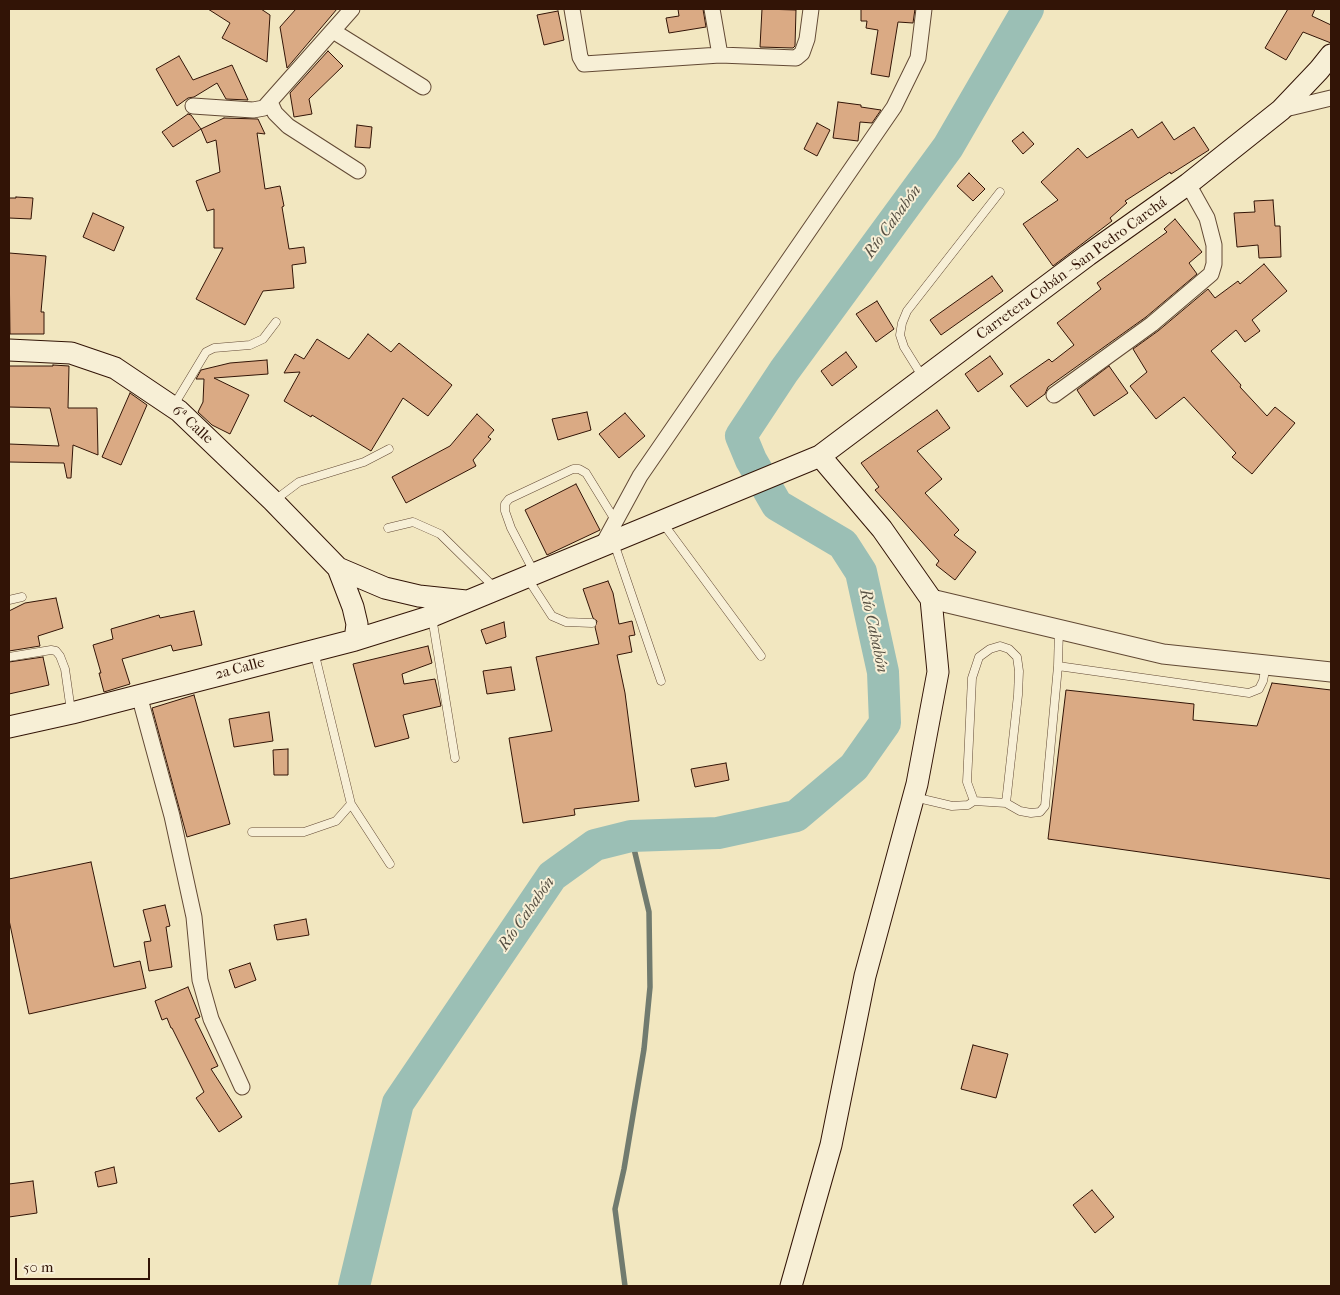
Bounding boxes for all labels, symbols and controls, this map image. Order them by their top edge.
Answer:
water label: Río Cahabón [860,182,926,262]
street label: Carretera Cobán - San Pedro Carchá [973,194,1171,344]
street label: 6ª Calle [168,402,216,448]
water label: Río Cahabón [855,587,891,675]
street label: 2a Calle [213,654,267,684]
water label: Río Cahabón [495,874,559,954]
scale bar [18,1248,152,1280]
text: 50 m [23,1258,53,1276]

